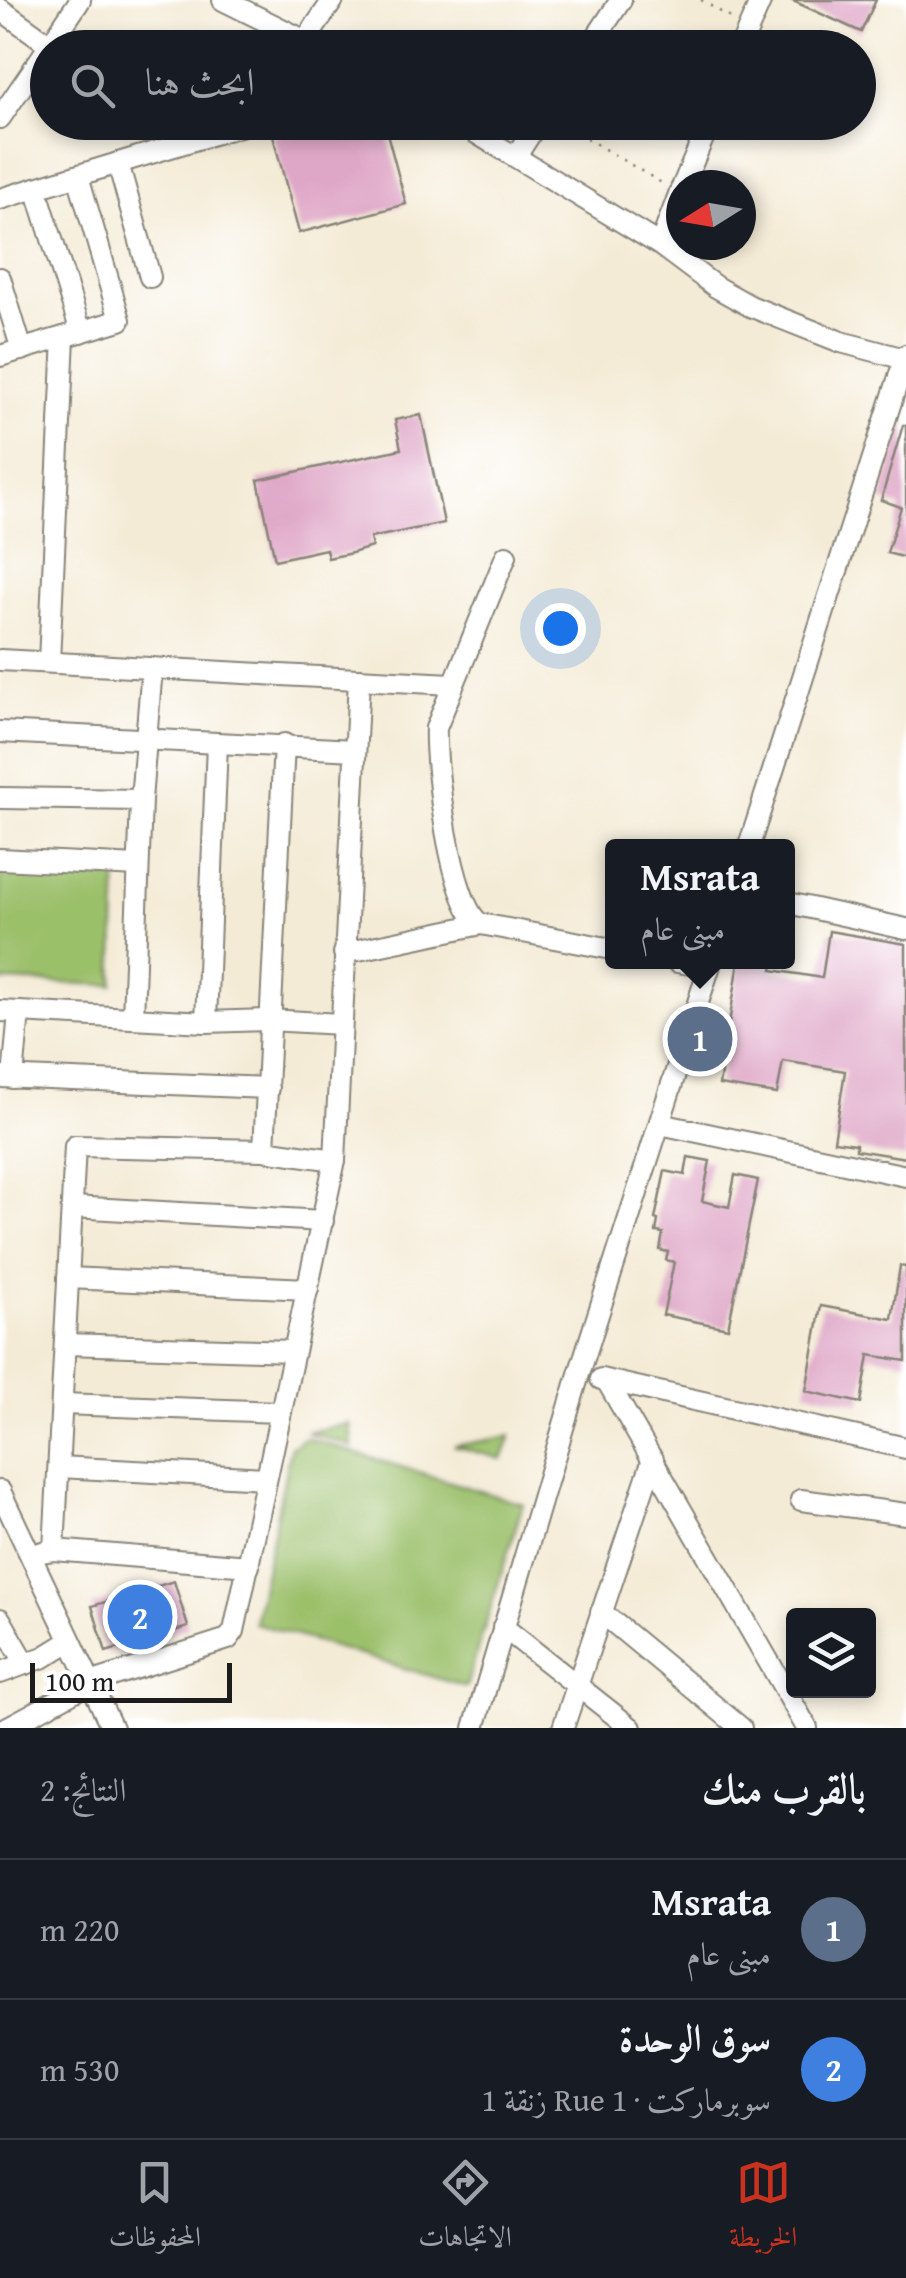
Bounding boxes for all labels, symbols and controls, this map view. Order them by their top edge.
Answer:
search box [30,30,876,140]
text: ابحث هنا [145,53,255,109]
icon: search [65,58,120,113]
north arrow [666,170,756,260]
your location [535,603,586,654]
popup [605,839,795,969]
text: Msrata [640,848,760,904]
text: مبنى عام [640,905,725,952]
pin: 1 [668,1002,732,1076]
pin: 2 [108,1580,172,1654]
map controls [786,1608,876,1698]
button: layers [786,1608,876,1698]
scale bar [30,1658,232,1702]
text: 100 m [45,1660,114,1701]
text: بالقرب منك [702,1757,866,1818]
text: النتائج: 2 [40,1766,126,1813]
text: Msrata [652,1873,771,1929]
text: 220 m [40,1906,119,1953]
text: 1 [825,1906,842,1953]
text: مبنى عام [686,1930,771,1977]
text: سوق الوحدة [619,2009,771,2065]
text: 530 m [40,2046,119,2093]
text: 2 [825,2046,842,2093]
text: سوبرماركت · Rue 1 زنقة 1 [482,2076,771,2123]
tab: المحفوظات [109,2155,201,2264]
tab: الاتجاهات [418,2155,512,2264]
tab: الخريطة [729,2155,797,2264]

